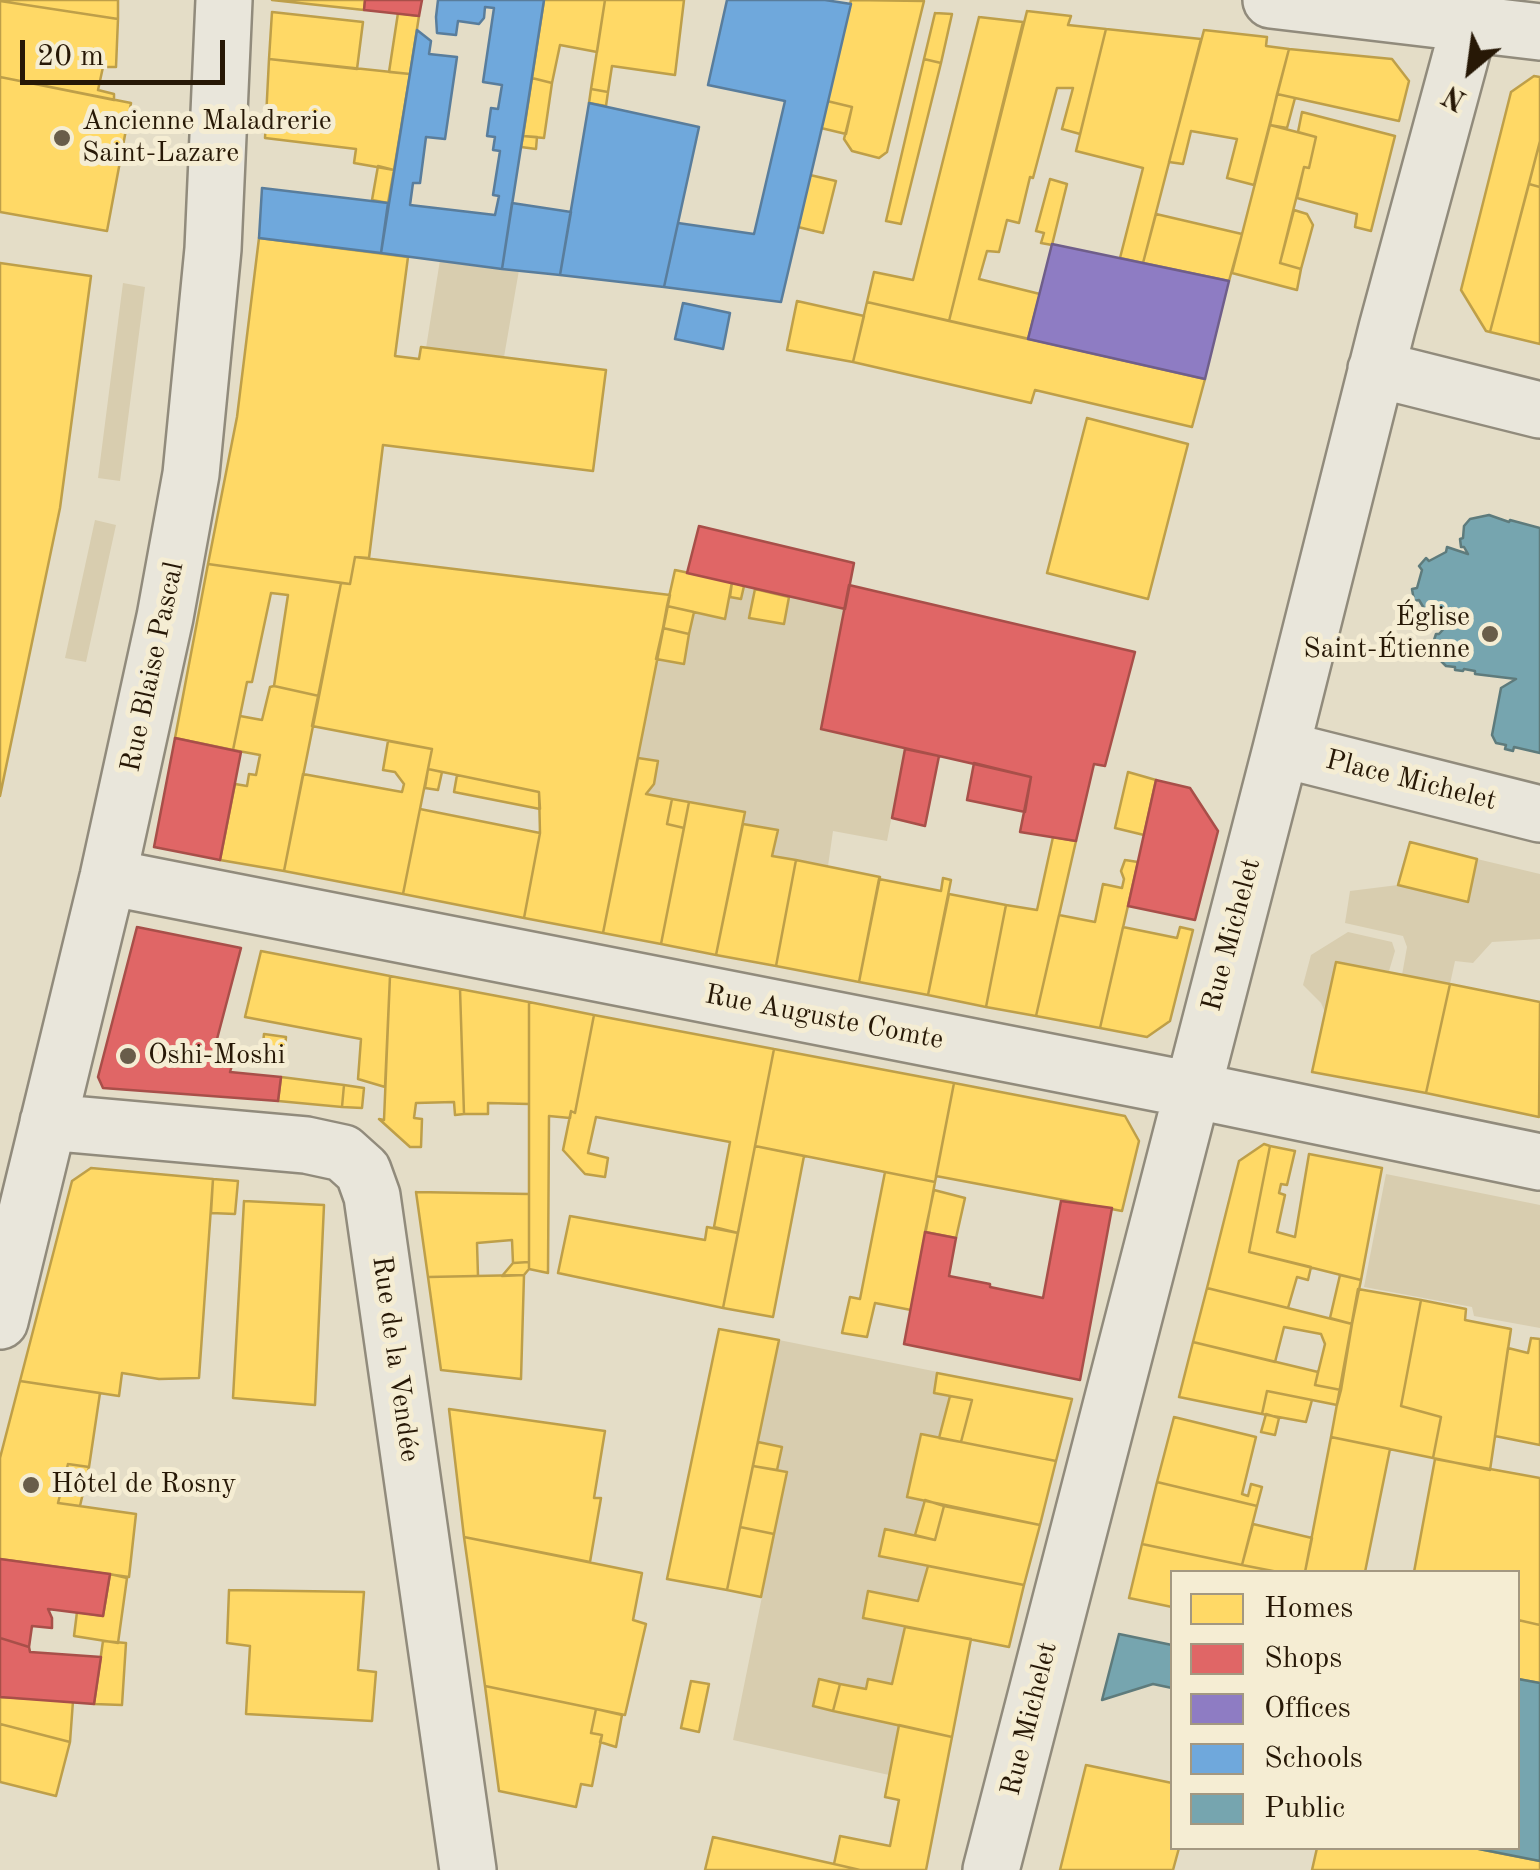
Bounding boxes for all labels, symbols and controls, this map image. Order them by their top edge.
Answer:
scale bar [25,20,230,82]
north arrow [1420,20,1520,120]
text: 20 m [37,42,104,72]
text: N [1439,79,1472,114]
place label: Ancienne Maladrerie Saint-Lazare [82,105,332,171]
marker: Ancienne Maladrerie Saint-Lazare [51,127,73,149]
street label: Rue Blaise Pascal [114,559,192,775]
place label: Église Saint-Étienne [1303,601,1470,667]
marker: Église Saint-Étienne [1479,623,1501,645]
street label: Place Michelet [1322,744,1500,818]
street label: Rue Michelet [1195,855,1269,1015]
street label: Rue Auguste Comte [702,978,946,1058]
place label: Oshi-Moshi [148,1039,285,1073]
marker: Oshi-Moshi [117,1045,139,1067]
street label: Rue de la Vendée [364,1254,426,1464]
place label: Hôtel de Rosny [51,1468,236,1502]
marker: Hôtel de Rosny [20,1474,42,1496]
legend [1170,1570,1520,1850]
text: Homes [1264,1594,1353,1624]
street label: Rue Michelet [995,1639,1065,1799]
text: Shops [1264,1644,1342,1674]
text: Offices [1264,1694,1351,1724]
text: Schools [1264,1744,1363,1774]
text: Public [1264,1794,1345,1824]

